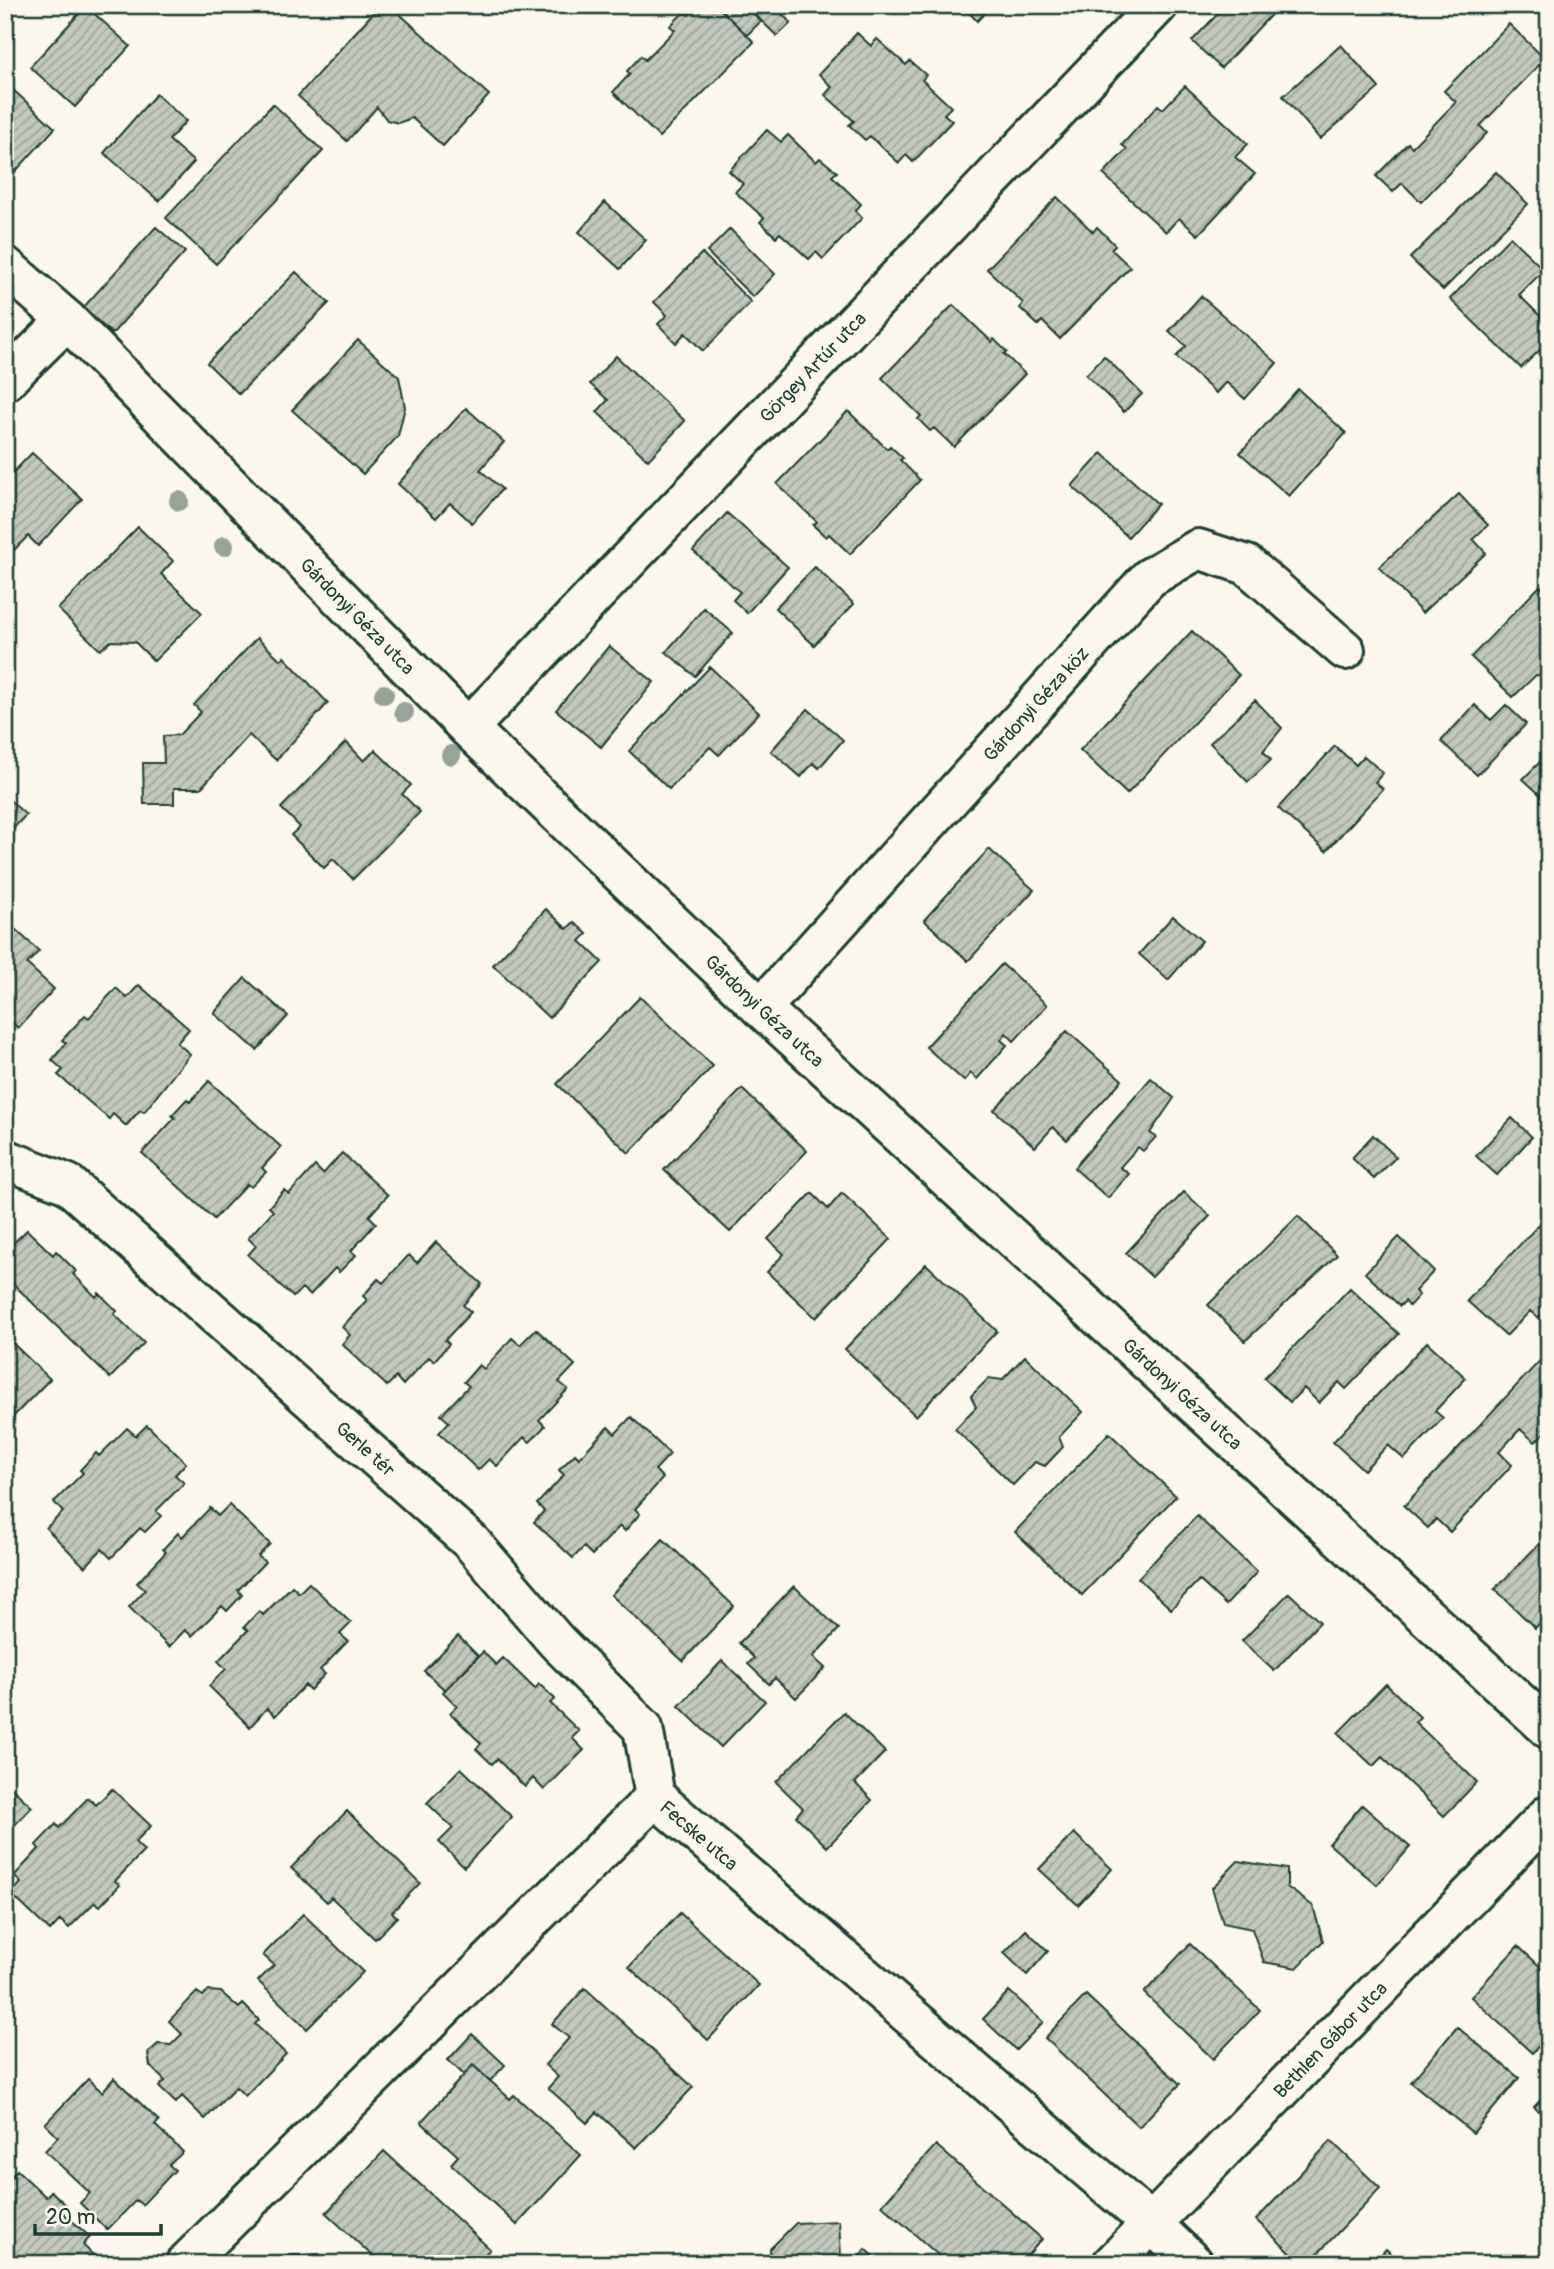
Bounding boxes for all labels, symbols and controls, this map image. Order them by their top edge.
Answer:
street label: Görgey Artúr utca [755,307,872,428]
street label: Gárdonyi Géza utca [294,553,420,680]
street label: Gárdonyi Géza köz [978,642,1095,767]
street label: Gárdonyi Géza utca [699,950,829,1073]
street label: Gárdonyi Géza utca [1117,1334,1247,1455]
street label: Gerle tér [330,1417,400,1482]
street label: Fecske utca [655,1796,743,1876]
street label: Bethlen Gábor utca [1269,1977,1393,2103]
scale bar [35,2192,161,2236]
text: 20 m [46,2204,95,2231]

